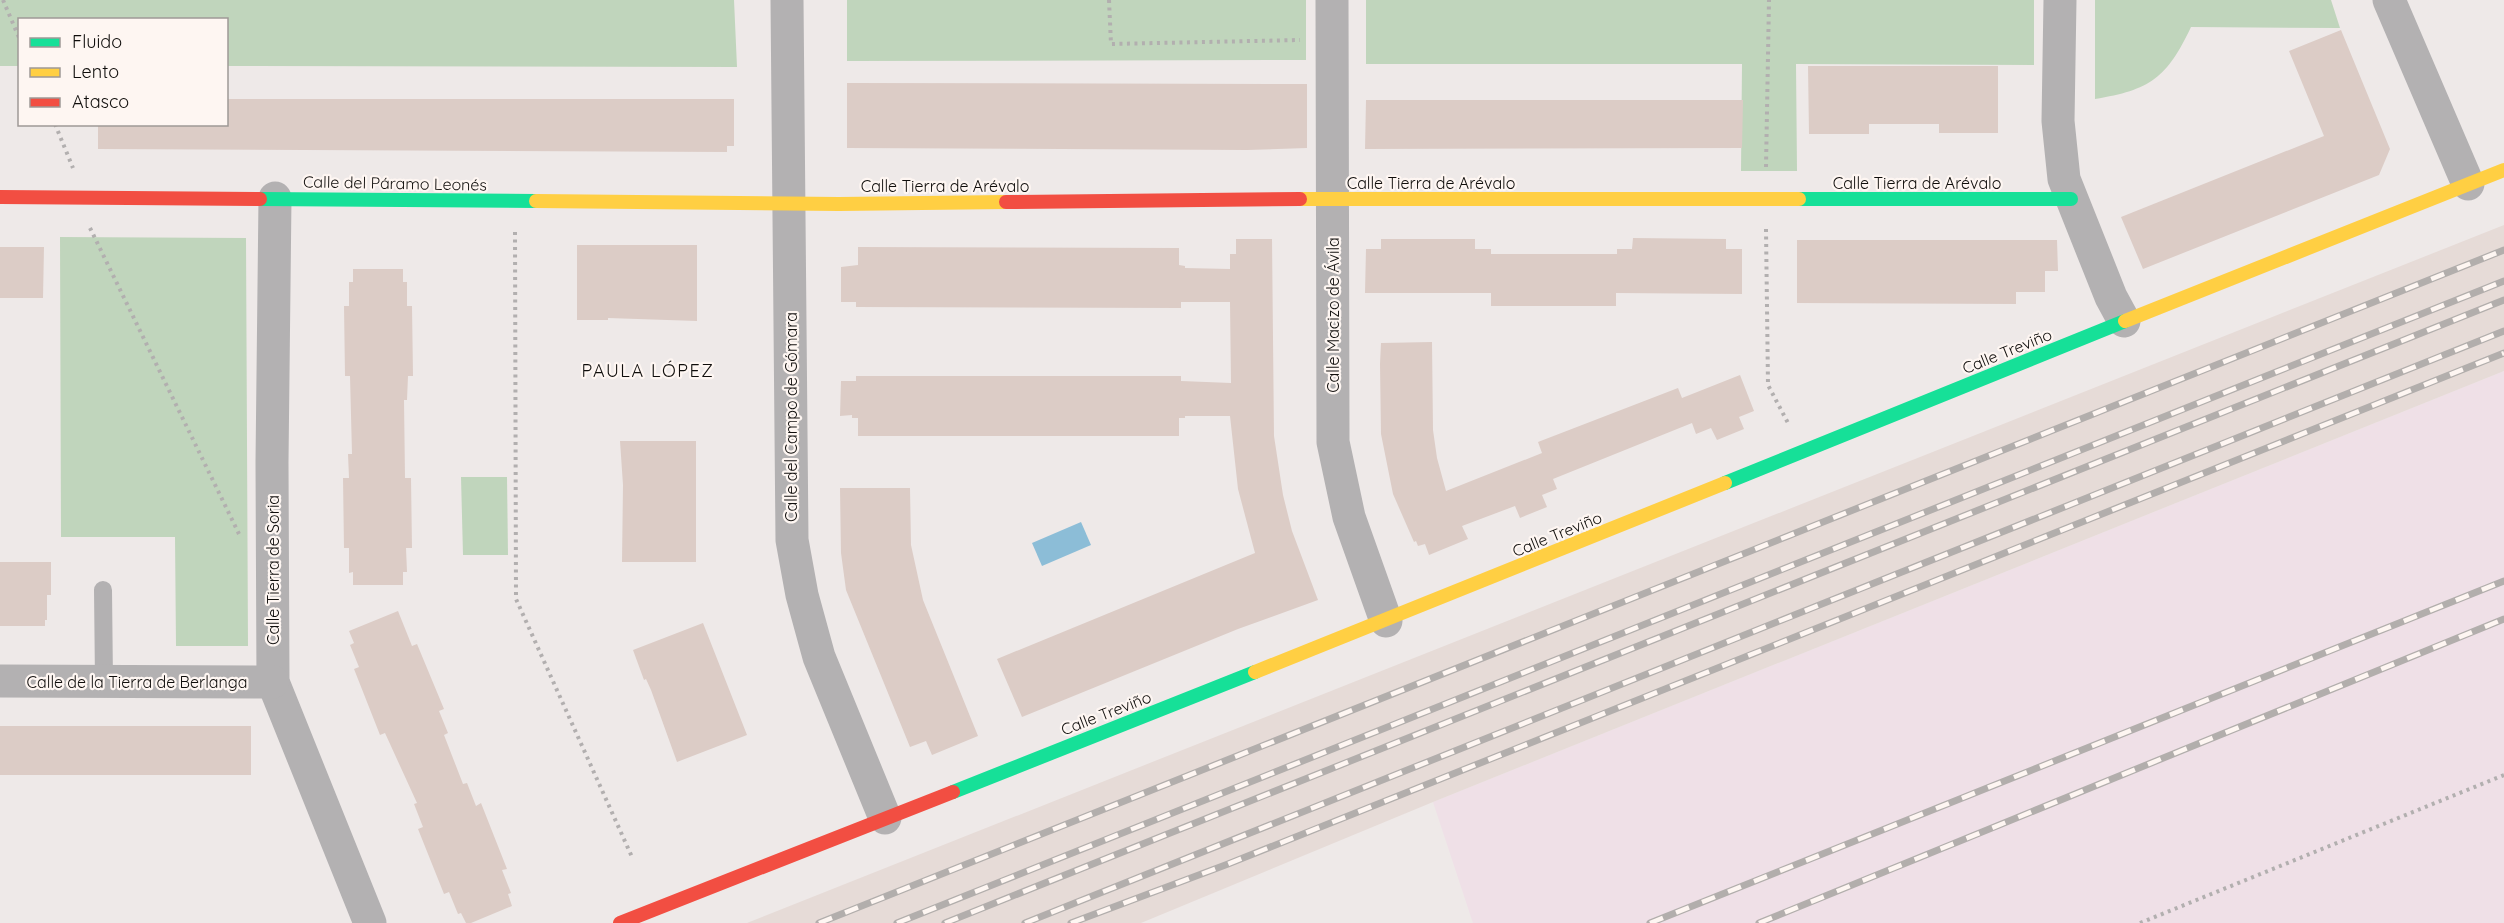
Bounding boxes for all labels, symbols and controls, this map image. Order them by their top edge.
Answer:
legend [18,18,228,126]
text: Fluido [72,30,122,53]
text: Lento [72,60,119,83]
text: Atasco [72,90,129,113]
street label: Calle del Páramo Leonés [303,171,487,195]
street label: Calle Tierra de Arévalo [1347,173,1515,193]
street label: Calle Tierra de Arévalo [1833,173,2001,193]
street label: Calle Tierra de Arévalo [861,176,1029,196]
street label: Calle Macizo de Ávila [1323,237,1343,393]
street label: Calle del Campo de Gómara [781,312,801,522]
street label: Calle Treviño [1959,324,2055,378]
district label: PAULA LÓPEZ [582,359,714,382]
street label: Calle Tierra de Soria [263,495,283,645]
street label: Calle Treviño [1509,507,1605,561]
street label: Calle de la Tierra de Berlanga [27,672,247,692]
street label: Calle Treviño [1058,687,1154,739]

